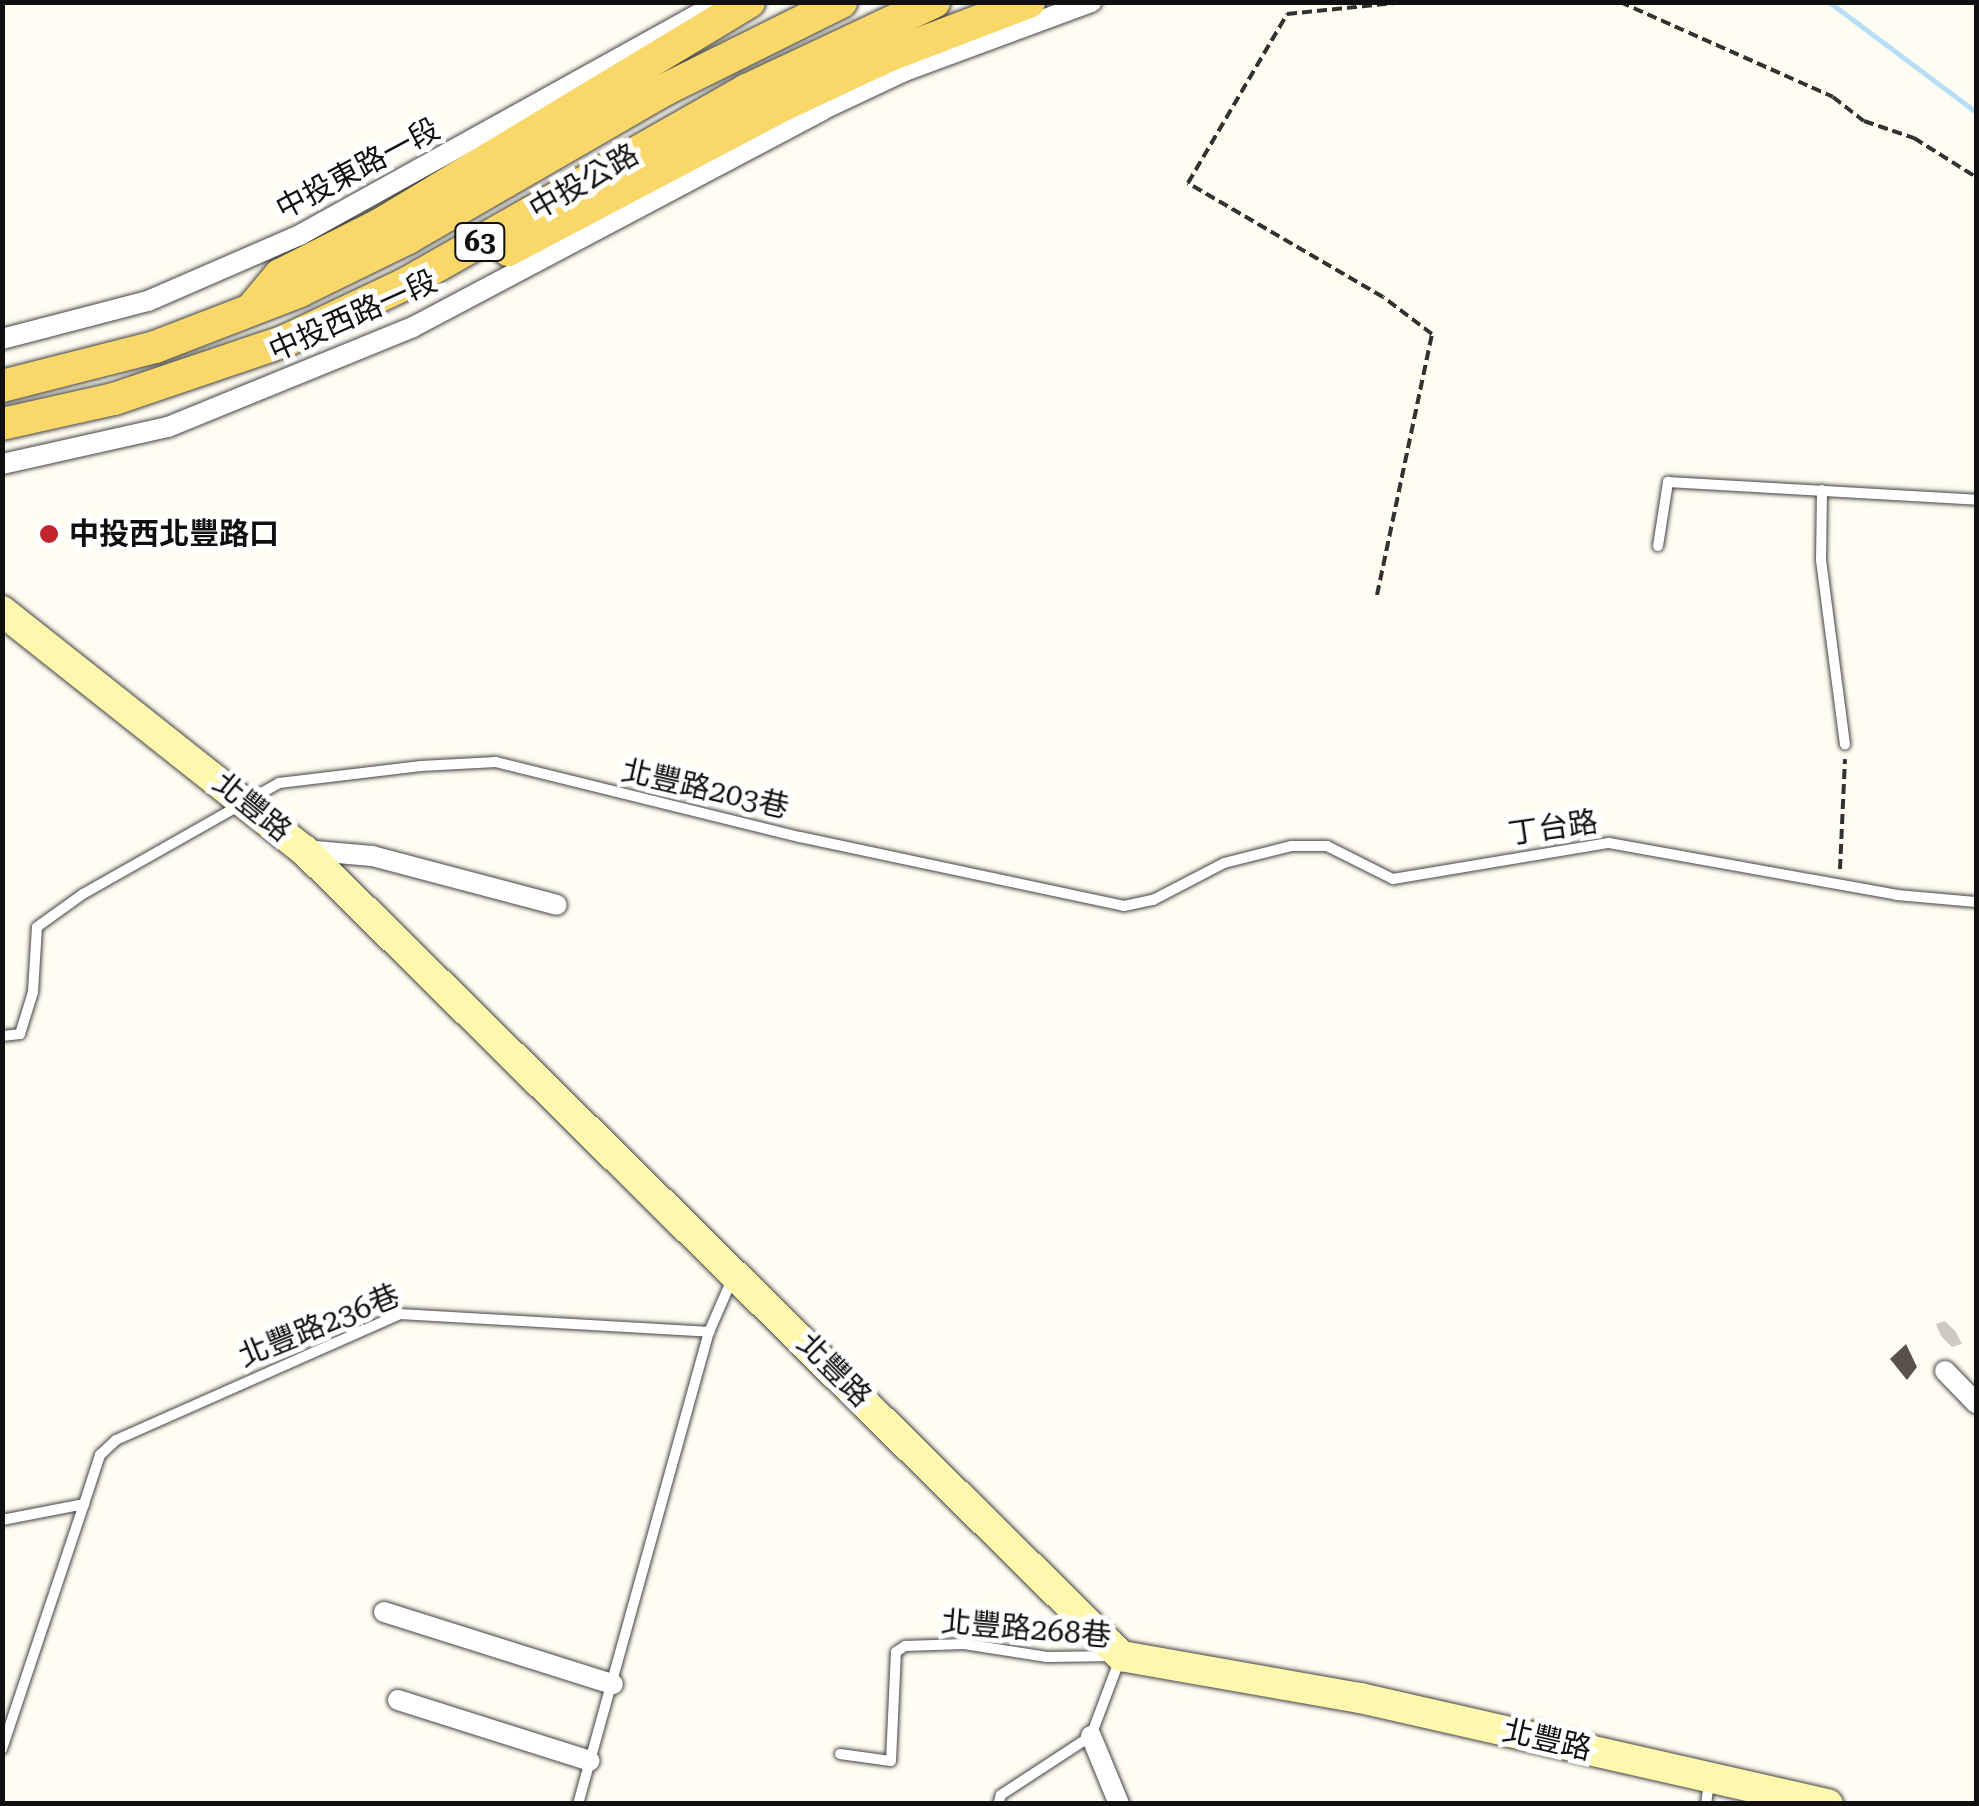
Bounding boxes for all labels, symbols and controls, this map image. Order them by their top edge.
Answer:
street label: 中投東路一段 [270,111,446,227]
street label: 中投公路 [523,136,645,228]
road number: 63 [452,219,508,265]
street label: 中投西路一段 [263,263,443,369]
place label: 中投西北豐路口 [69,516,279,552]
marker: 中投西北豐路口 [38,523,60,545]
street label: 北豐路203巷 [618,752,792,826]
street label: 北豐路 [206,765,298,849]
street label: 丁台路 [1506,804,1600,852]
street label: 北豐路236巷 [233,1277,405,1375]
street label: 北豐路 [789,1325,879,1415]
street label: 北豐路268巷 [940,1604,1112,1654]
street label: 北豐路 [1499,1712,1595,1768]

